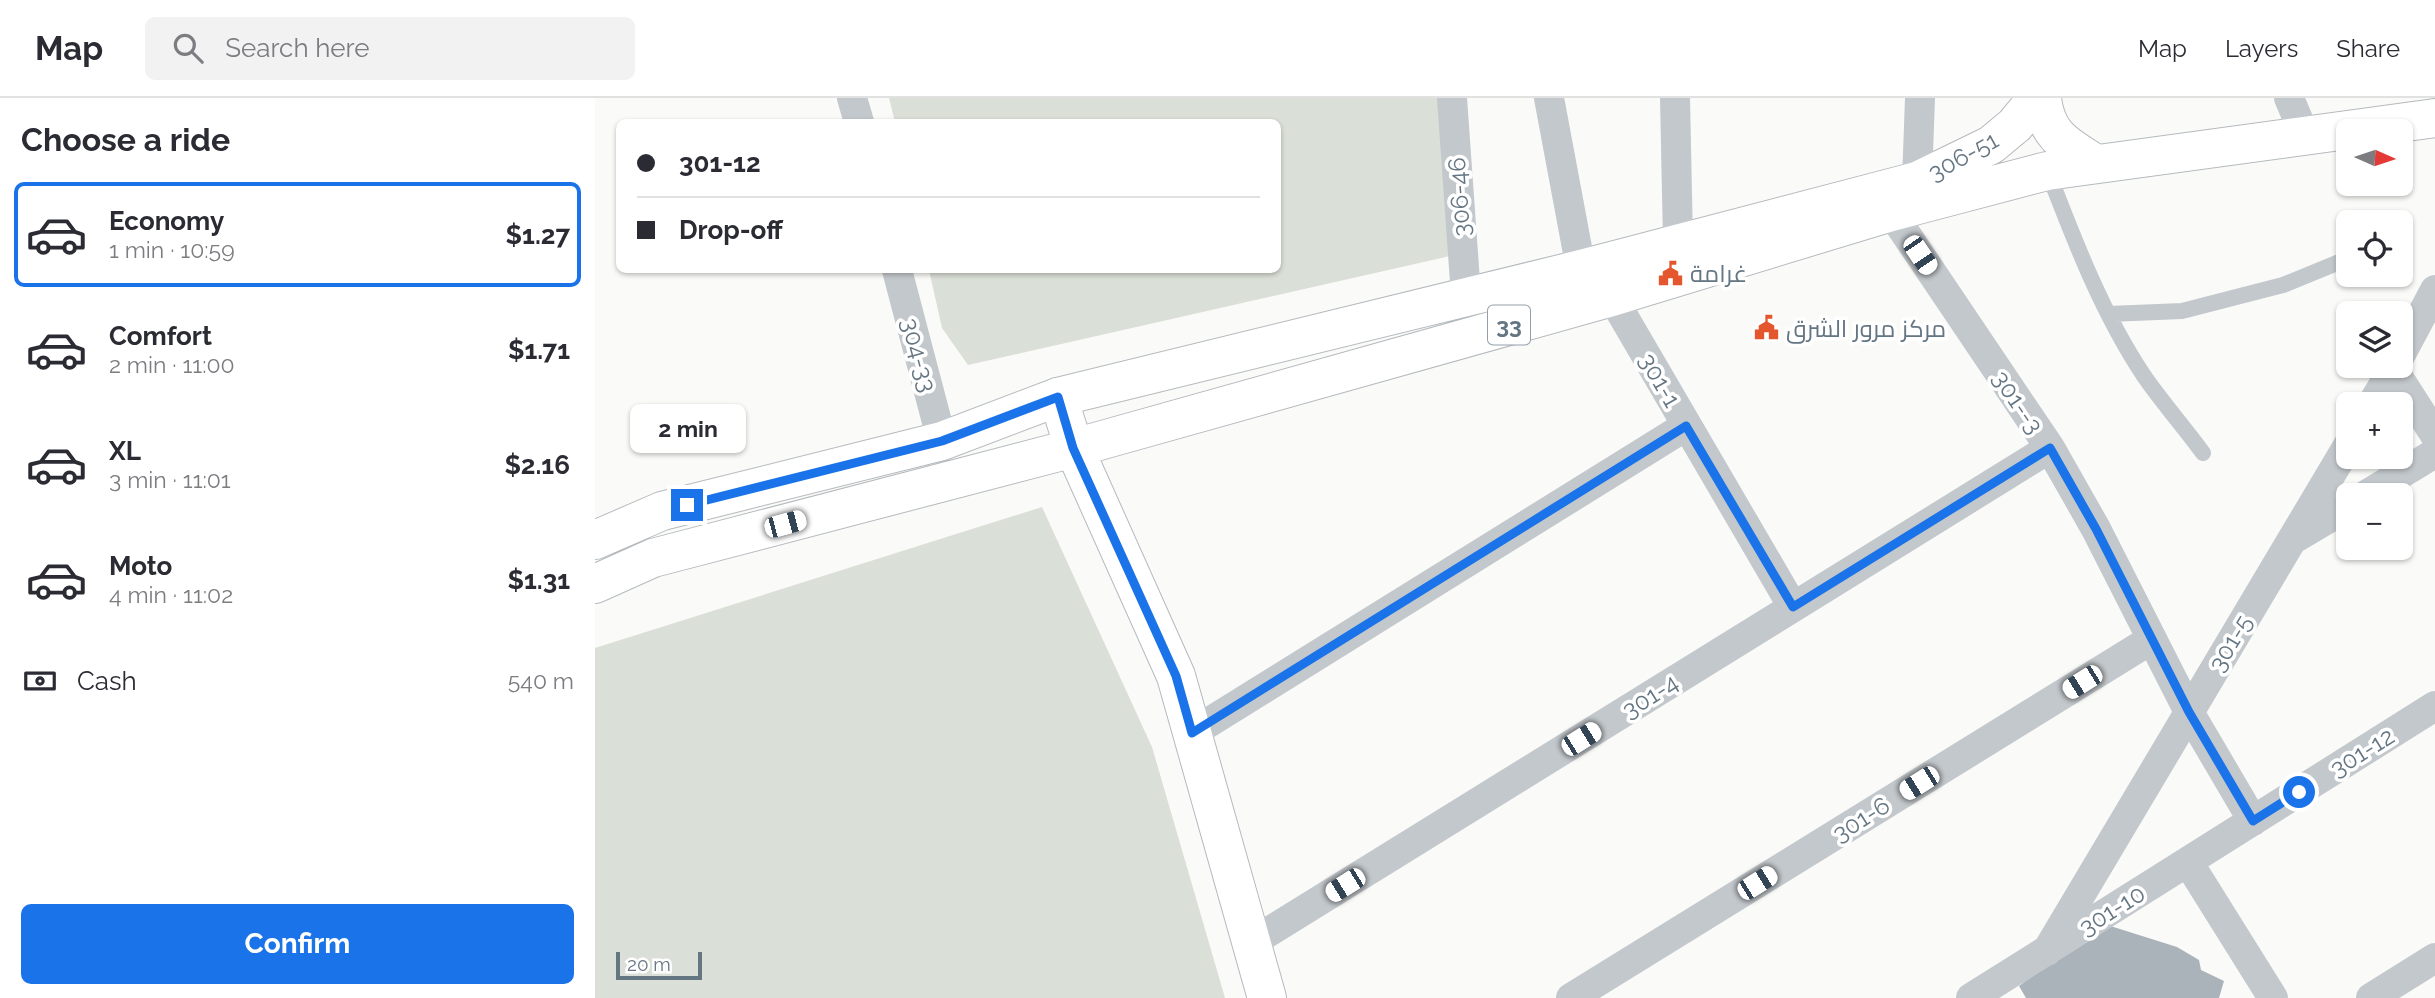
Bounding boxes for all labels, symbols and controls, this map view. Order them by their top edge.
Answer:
search box [145,17,635,80]
text: Map [35,29,103,68]
icon: search [169,29,207,67]
text: Search here [225,33,370,63]
text: Map [2138,34,2187,63]
text: Layers [2225,34,2298,63]
text: Share [2336,34,2400,63]
north arrow [2336,119,2413,196]
map controls [2336,119,2413,560]
text: Choose a ride [21,121,230,158]
street label: 306-51 [1923,125,2003,187]
text: 301-12 [679,148,761,178]
street label: 306-46 [1442,156,1476,238]
icon: car [25,203,88,266]
text: Economy [109,206,224,236]
button: locate [2336,210,2413,287]
text: Drop-off [679,215,783,245]
text: $1.27 [506,220,570,250]
car [1900,232,1941,278]
text: 1 min · 10:59 [109,236,235,263]
public building icon: غرامة [1656,259,1684,287]
place label: غرامة [1690,259,1747,288]
button: layers [2336,301,2413,378]
road number: 33 [1488,306,1530,344]
public building icon: مرکز مرور الشرق [1752,314,1780,342]
place label: مرکز مرور الشرق [1786,314,1946,344]
street label: 304-33 [895,315,943,395]
icon: car [25,318,88,381]
text: Comfort [109,321,212,351]
text: $1.71 [508,335,570,365]
street label: 301-1 [1633,348,1687,412]
text: 2 min · 11:00 [109,351,235,378]
street label: 301--3 [1986,365,2050,439]
button: + [2336,392,2413,469]
callout: 2 min [629,404,745,452]
text: 2 min [658,415,718,442]
icon: car [25,433,88,496]
text: XL [109,436,141,466]
text: $2.16 [504,450,570,480]
text: 3 min · 11:01 [109,466,231,493]
button: − [2336,483,2413,560]
route end [671,489,703,521]
car [762,508,809,540]
icon: car [25,548,88,611]
text: Moto [109,551,172,581]
text: $1.31 [507,565,570,595]
text: 4 min · 11:02 [109,581,233,608]
street label: 301-5 [2202,610,2258,676]
icon: cash [21,662,59,700]
car [2059,662,2106,702]
text: Cash [77,666,137,696]
text: 540 m [508,667,574,694]
street label: 301-4 [1617,668,1683,724]
car [1558,719,1605,759]
street label: 301-12 [2325,721,2399,783]
car [1896,763,1943,803]
route start [2283,776,2315,808]
street label: 301-6 [1827,790,1895,848]
car [1734,863,1781,903]
car [1322,865,1369,905]
street label: 301-10 [2074,879,2150,941]
button: Confirm [21,904,574,984]
scale bar [616,949,702,981]
text: 20 m [627,953,671,975]

